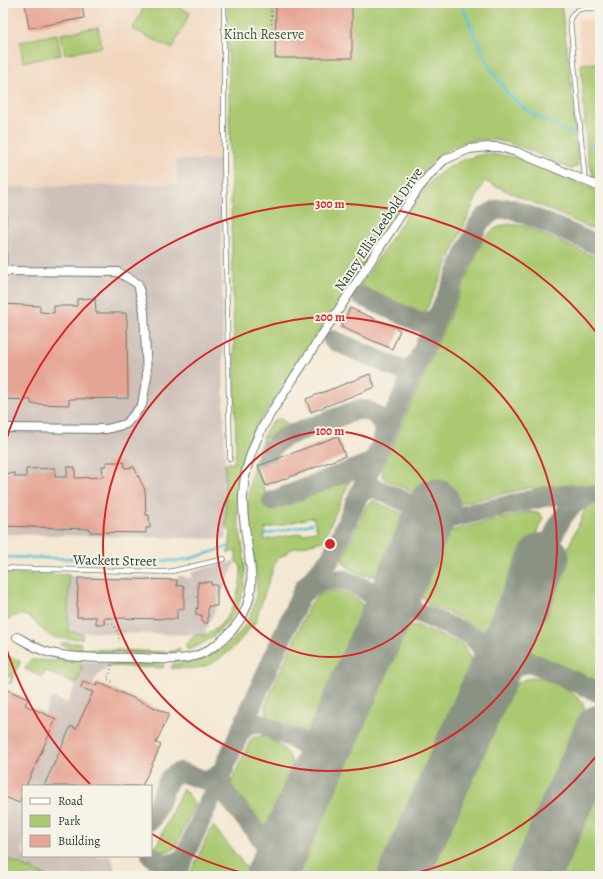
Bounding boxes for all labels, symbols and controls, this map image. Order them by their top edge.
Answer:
park label: Kinch Reserve [224,25,304,44]
street label: Nancy Ellis Leebold Drive [330,164,427,295]
text: 300 m [315,196,345,212]
text: 200 m [315,309,345,325]
text: 100 m [316,423,344,439]
centre of rings [323,537,337,551]
street label: Wackett Street [72,550,157,571]
legend [22,785,152,857]
text: Road [58,793,84,809]
text: Park [58,813,81,829]
text: Building [58,833,100,849]

